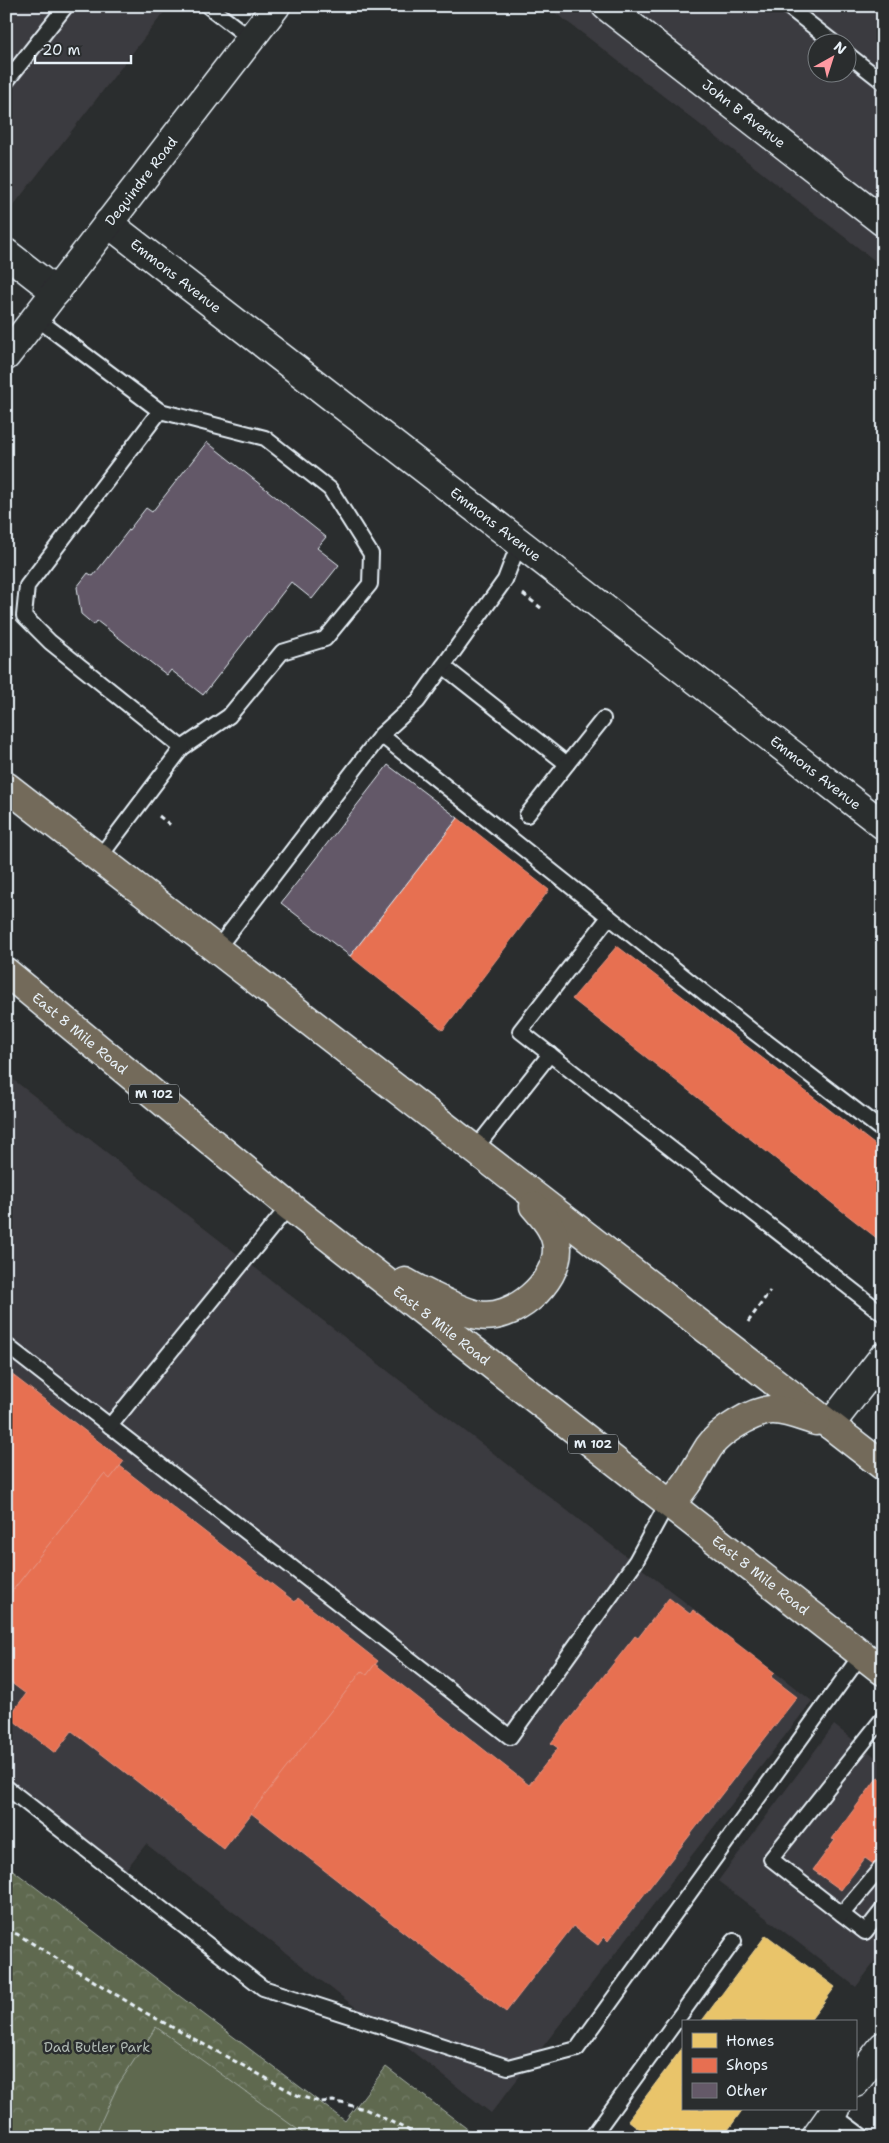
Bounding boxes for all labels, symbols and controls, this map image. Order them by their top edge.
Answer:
scale bar [35,32,131,64]
north arrow [806,32,856,82]
text: N [830,37,850,58]
text: 20 m [42,40,81,60]
street label: John B Avenue [699,75,789,152]
street label: Dequindre Road [101,133,181,229]
street label: Emmons Avenue [127,235,225,317]
street label: Emmons Avenue [447,483,545,565]
street label: Emmons Avenue [766,732,865,814]
street label: East 8 Mile Road [29,988,132,1078]
road number: M 102 [129,1084,179,1104]
street label: East 8 Mile Road [389,1282,494,1369]
road number: M 102 [568,1435,618,1454]
street label: East 8 Mile Road [708,1531,813,1619]
legend [682,2020,856,2110]
text: Homes [726,2031,774,2051]
park label: Dad Butler Park [44,2038,150,2056]
text: Shops [726,2055,768,2075]
text: Other [726,2081,768,2101]

